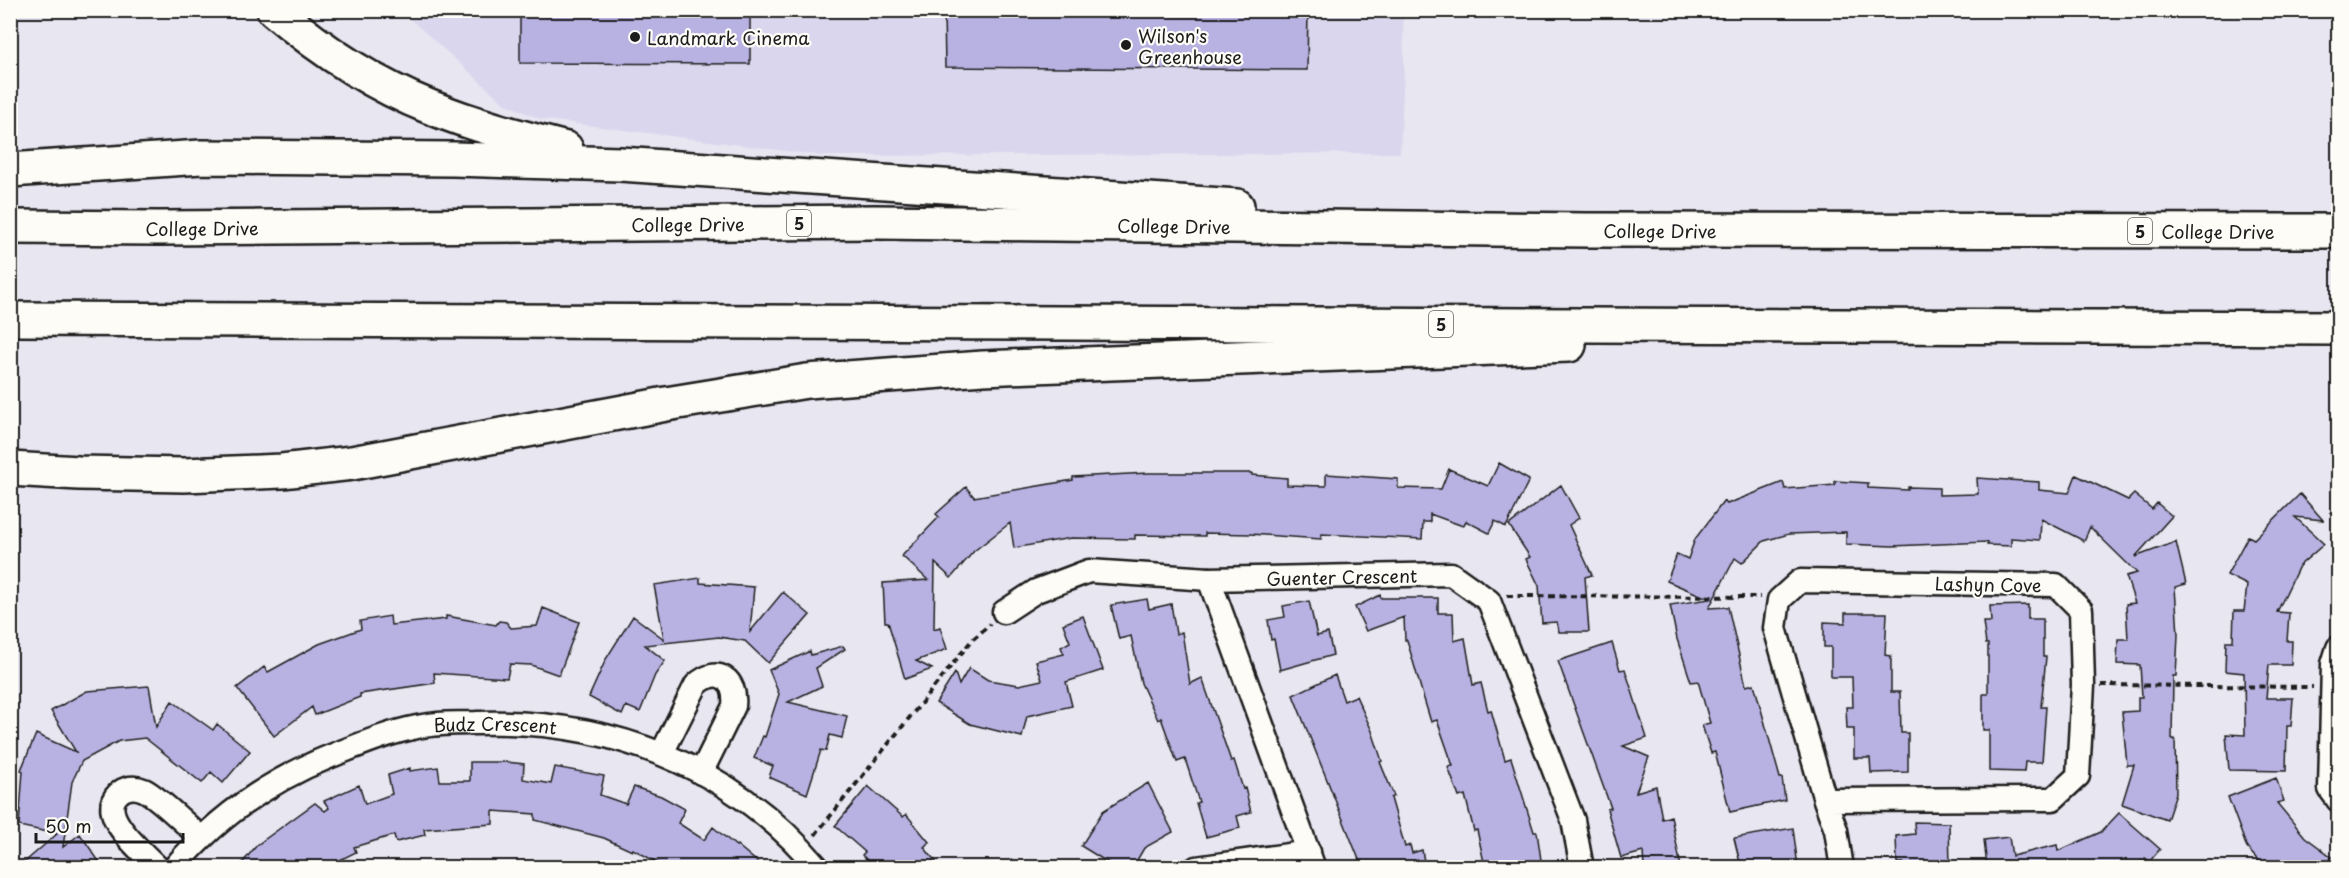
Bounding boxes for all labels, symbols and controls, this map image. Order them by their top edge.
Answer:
place label: Wilson's Greenhouse [1138,22,1242,70]
place label: Landmark Cinema [647,24,810,51]
marker: Landmark Cinema [628,30,642,44]
marker: Wilson's Greenhouse [1119,38,1133,52]
street label: College Drive [631,210,745,238]
road number: 5 [787,210,811,236]
street label: College Drive [1117,211,1231,239]
street label: College Drive [145,214,259,242]
street label: College Drive [1603,217,1717,244]
street label: College Drive [2161,217,2275,244]
road number: 5 [2128,218,2152,244]
road number: 5 [1429,311,1453,337]
street label: Guenter Crescent [1266,561,1417,591]
street label: Lashyn Cove [1934,570,2042,598]
street label: Budz Crescent [432,709,558,740]
scale bar [36,806,183,844]
text: 50 m [45,812,92,839]

